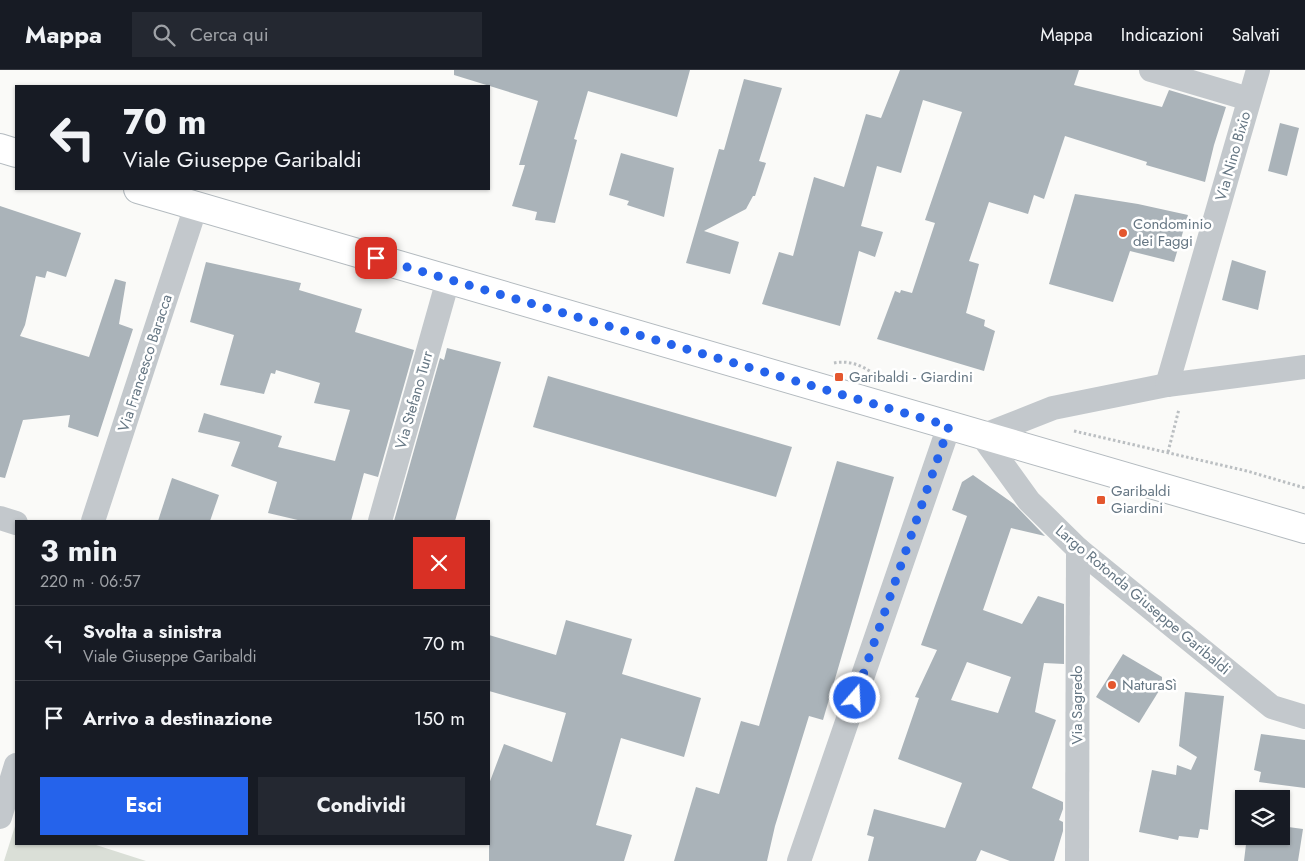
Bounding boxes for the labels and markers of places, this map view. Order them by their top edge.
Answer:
place label: Condominio dei Faggi [1133,213,1212,252]
marker: Condominio dei Faggi [1117,227,1129,239]
pin [355,237,397,279]
place label: Garibaldi - Giardini [849,366,973,388]
marker: Garibaldi - Giardini [833,371,845,383]
place label: Garibaldi Giardini [1111,480,1171,519]
marker: Garibaldi Giardini [1095,494,1107,506]
place label: NaturaSì [1122,674,1177,696]
marker: NaturaSì [1106,679,1118,691]

